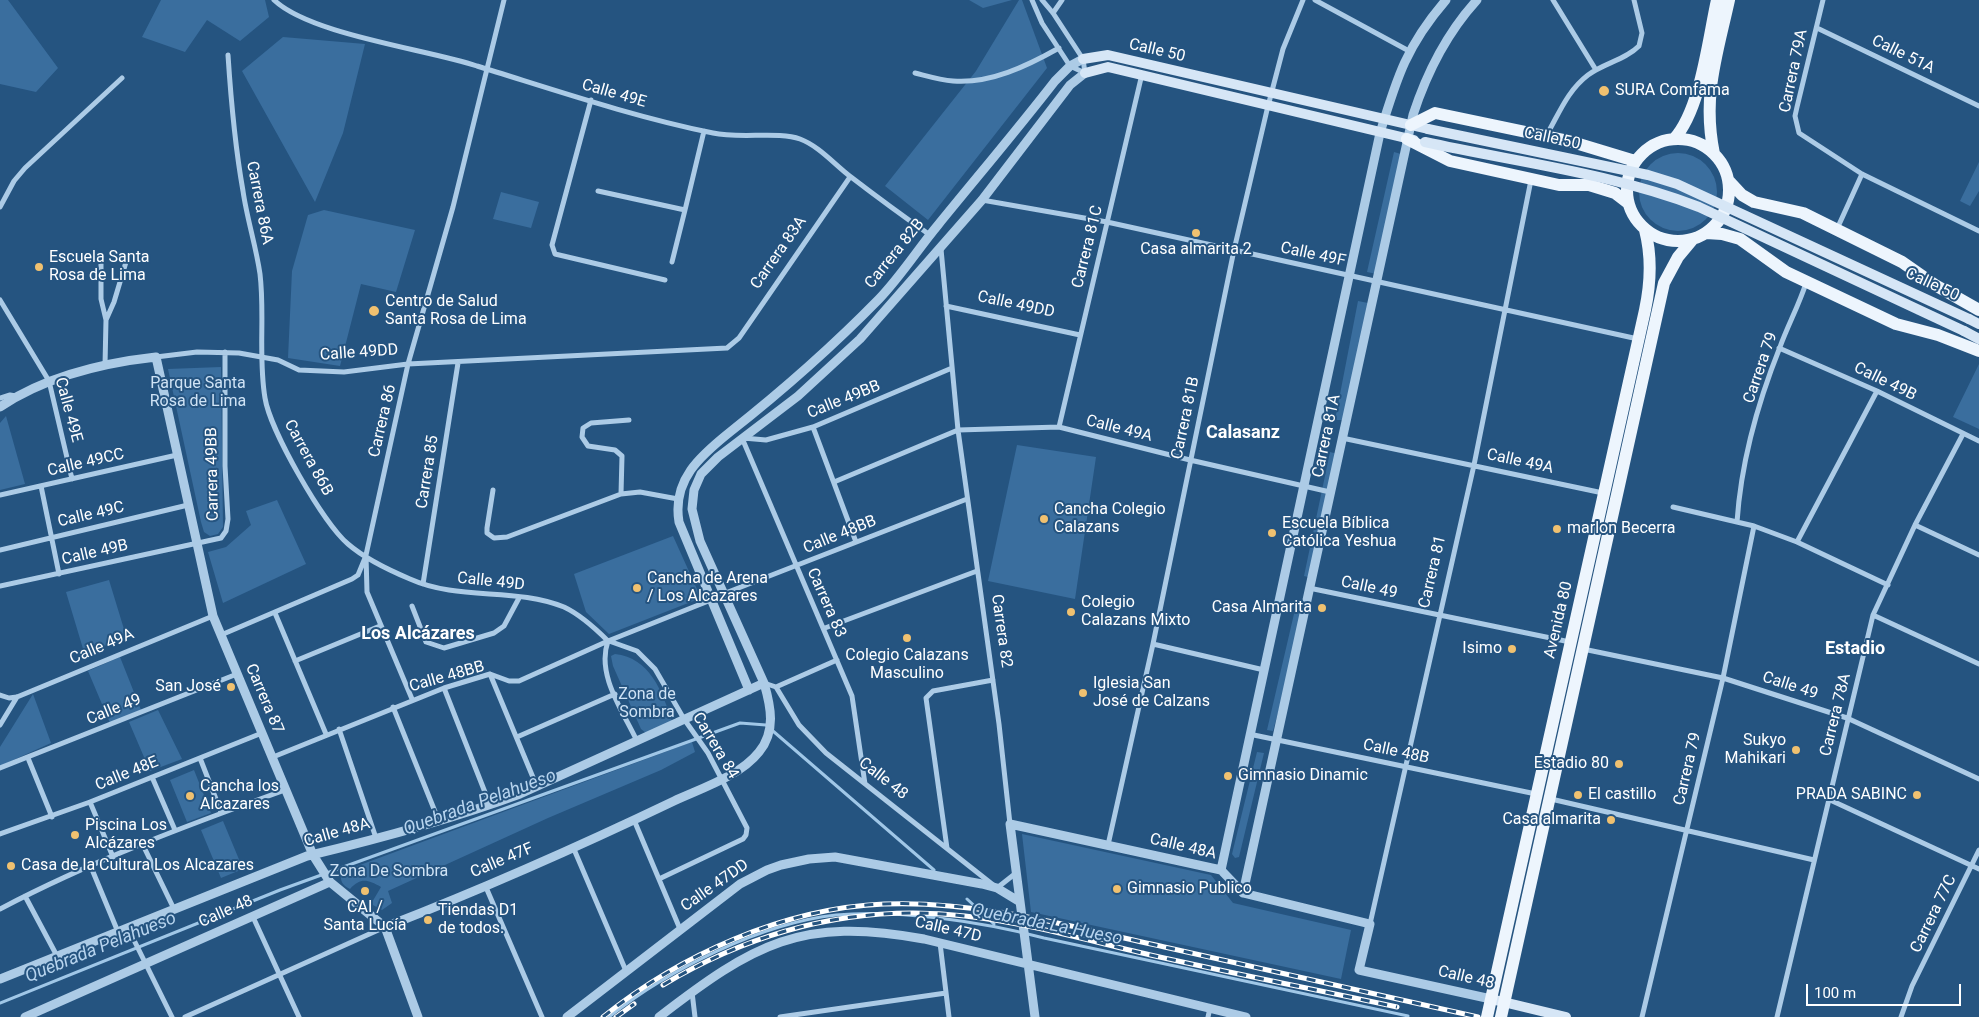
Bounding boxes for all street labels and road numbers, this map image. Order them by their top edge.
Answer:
street label: Carrera 79A [1776,28,1812,114]
street label: Calle 51A [1868,32,1938,78]
street label: Calle 50 [1127,35,1187,67]
street label: Calle 49E [579,76,649,112]
street label: Calle 50 [1522,124,1582,154]
street label: Carrera 86A [242,160,276,246]
street label: Carrera 81C [1068,204,1108,290]
street label: Carrera 83A [747,213,811,293]
street label: Carrera 82B [861,215,929,293]
street label: Calle 49F [1279,239,1347,271]
street label: Calle 50 [1902,264,1962,306]
street label: Calle 49DD [976,287,1056,323]
street label: Carrera 79 [1740,330,1782,406]
street label: Calle 49DD [319,341,399,365]
street label: Calle 49B [1851,359,1919,405]
street label: Calle 49E [50,375,86,445]
street label: Carrera 81B [1168,375,1204,461]
street label: Calle 49BB [805,377,883,423]
street label: Carrera 86 [365,383,401,459]
street label: Carrera 81A [1309,393,1345,479]
street label: Calle 49A [1084,411,1154,447]
street label: Carrera 86B [279,417,337,499]
street label: Carrera 49BB [203,427,223,521]
street label: Carrera 85 [413,434,443,510]
street label: Calle 49CC [46,445,126,481]
street label: Calle 49A [1485,446,1555,478]
street label: Calle 49C [56,498,126,532]
street label: Calle 48BB [801,512,879,558]
street label: Carrera 81 [1415,534,1451,610]
street label: Calle 49B [60,536,130,570]
street label: Carrera 83 [802,565,850,641]
street label: Calle 49D [456,569,526,595]
street label: Calle 49 [1339,573,1399,603]
street label: Avenida 80 [1541,580,1577,660]
street label: Carrera 82 [986,593,1016,669]
street label: Calle 49A [67,625,137,669]
street label: Calle 48BB [407,657,487,697]
street label: Carrera 87 [241,661,287,737]
street label: Calle 49 [1760,668,1820,704]
street label: Carrera 78A [1816,672,1856,758]
street label: Calle 49 [84,690,144,730]
street label: Carrera 84 [688,709,742,783]
street label: Carrera 79 [1670,731,1706,807]
street label: Calle 48B [1361,736,1431,768]
street label: Calle 48E [93,753,161,795]
street label: Calle 48 [854,754,912,804]
street label: Calle 48A [302,814,372,852]
street label: Calle 48A [1148,830,1218,864]
street label: Calle 47F [468,839,536,883]
street label: Calle 47DD [677,856,753,916]
street label: Carrera 77C [1907,872,1961,956]
street label: Calle 48 [196,892,256,932]
street label: Calle 47D [913,913,983,947]
street label: Calle 48 [1436,962,1496,994]

